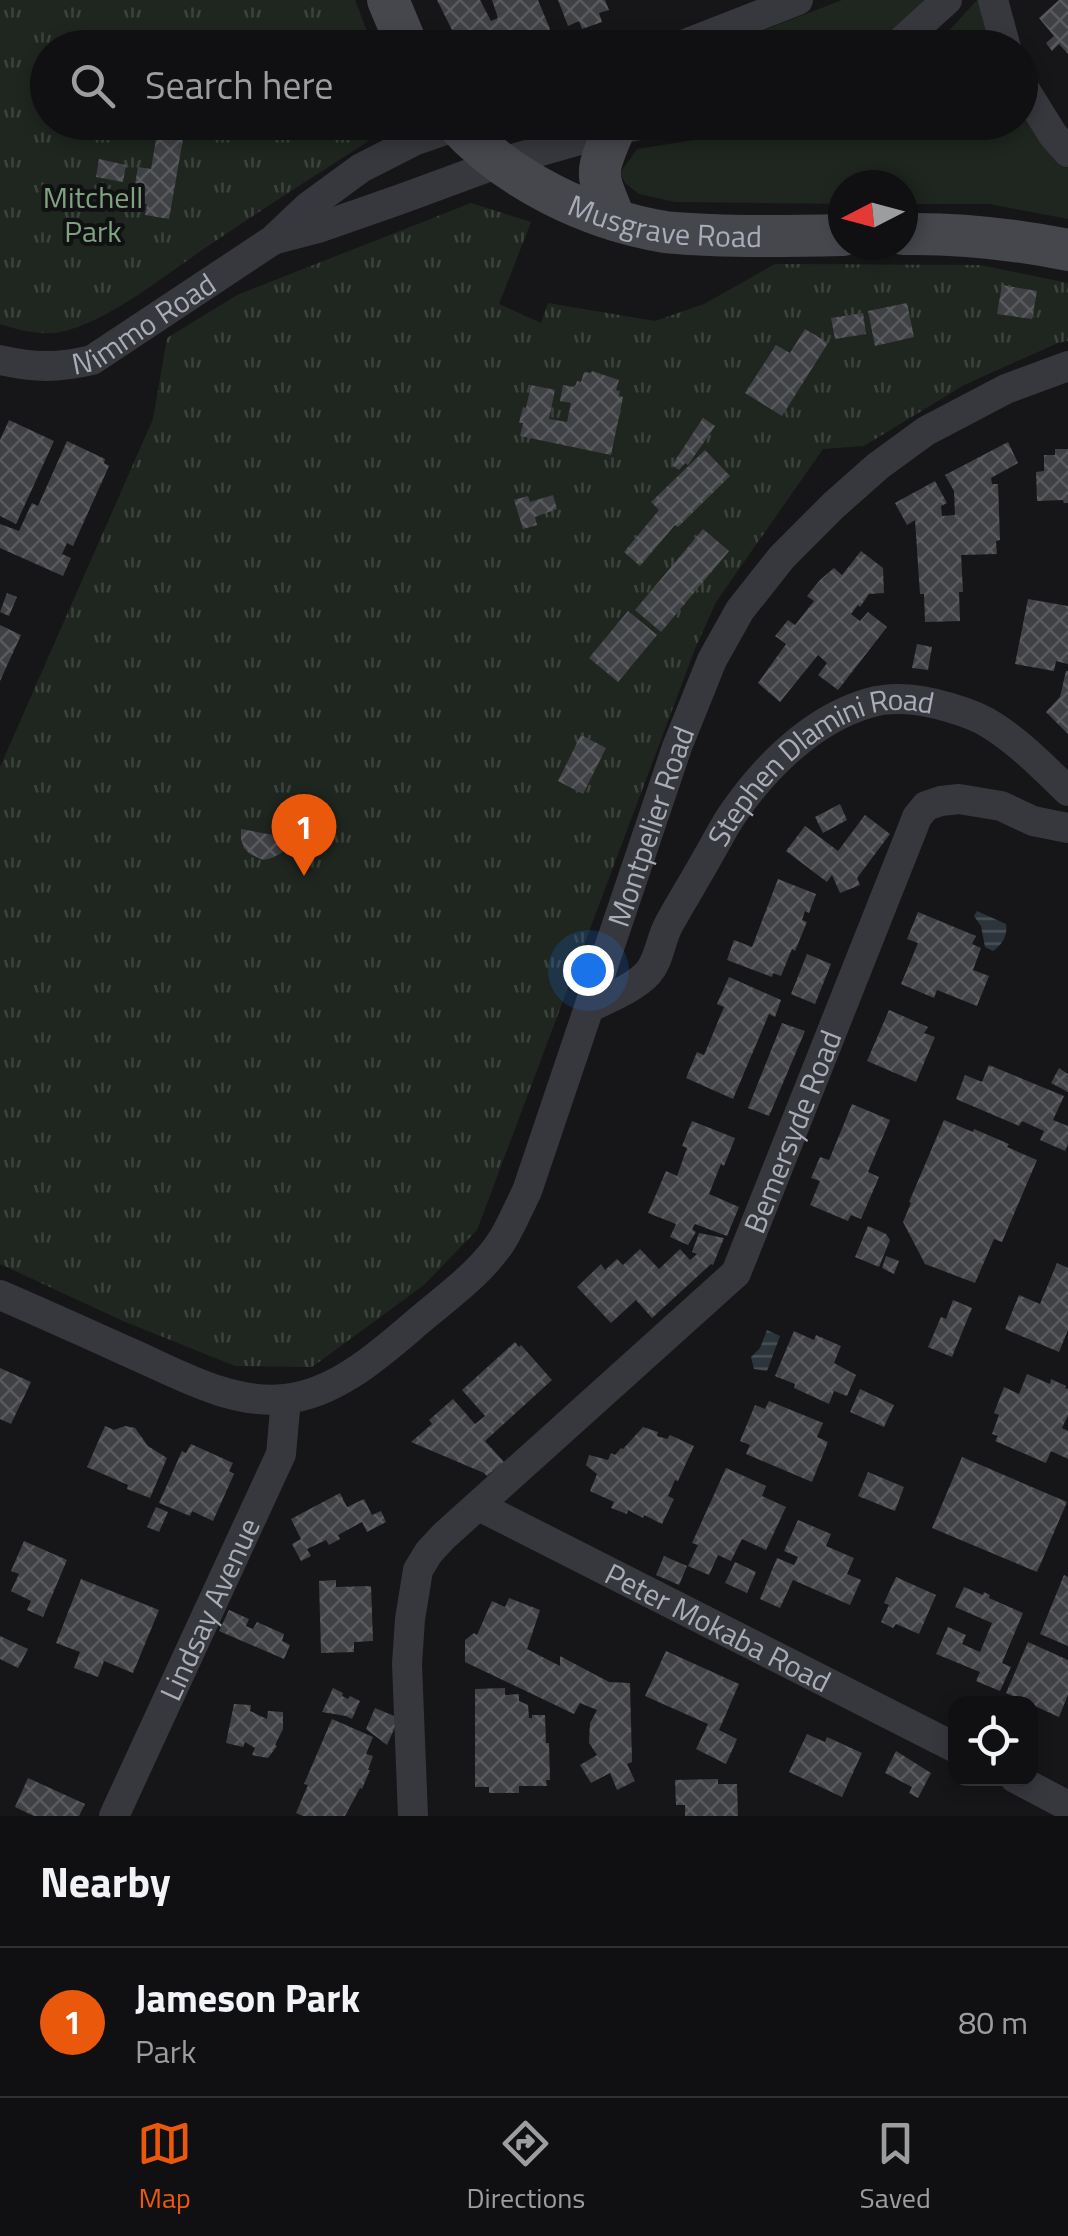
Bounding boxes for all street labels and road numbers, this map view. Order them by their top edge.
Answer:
street label: Musgrave Road [561,182,762,259]
street label: Nimmo Road [68,261,225,387]
street label: Stephen Dlamini Road [695,676,938,854]
street label: Montpelier Road [595,719,706,933]
street label: Bemersyde Road [731,1023,853,1240]
street label: Lindsay Avenue [147,1510,272,1708]
street label: Peter Mokaba Road [597,1551,839,1704]

